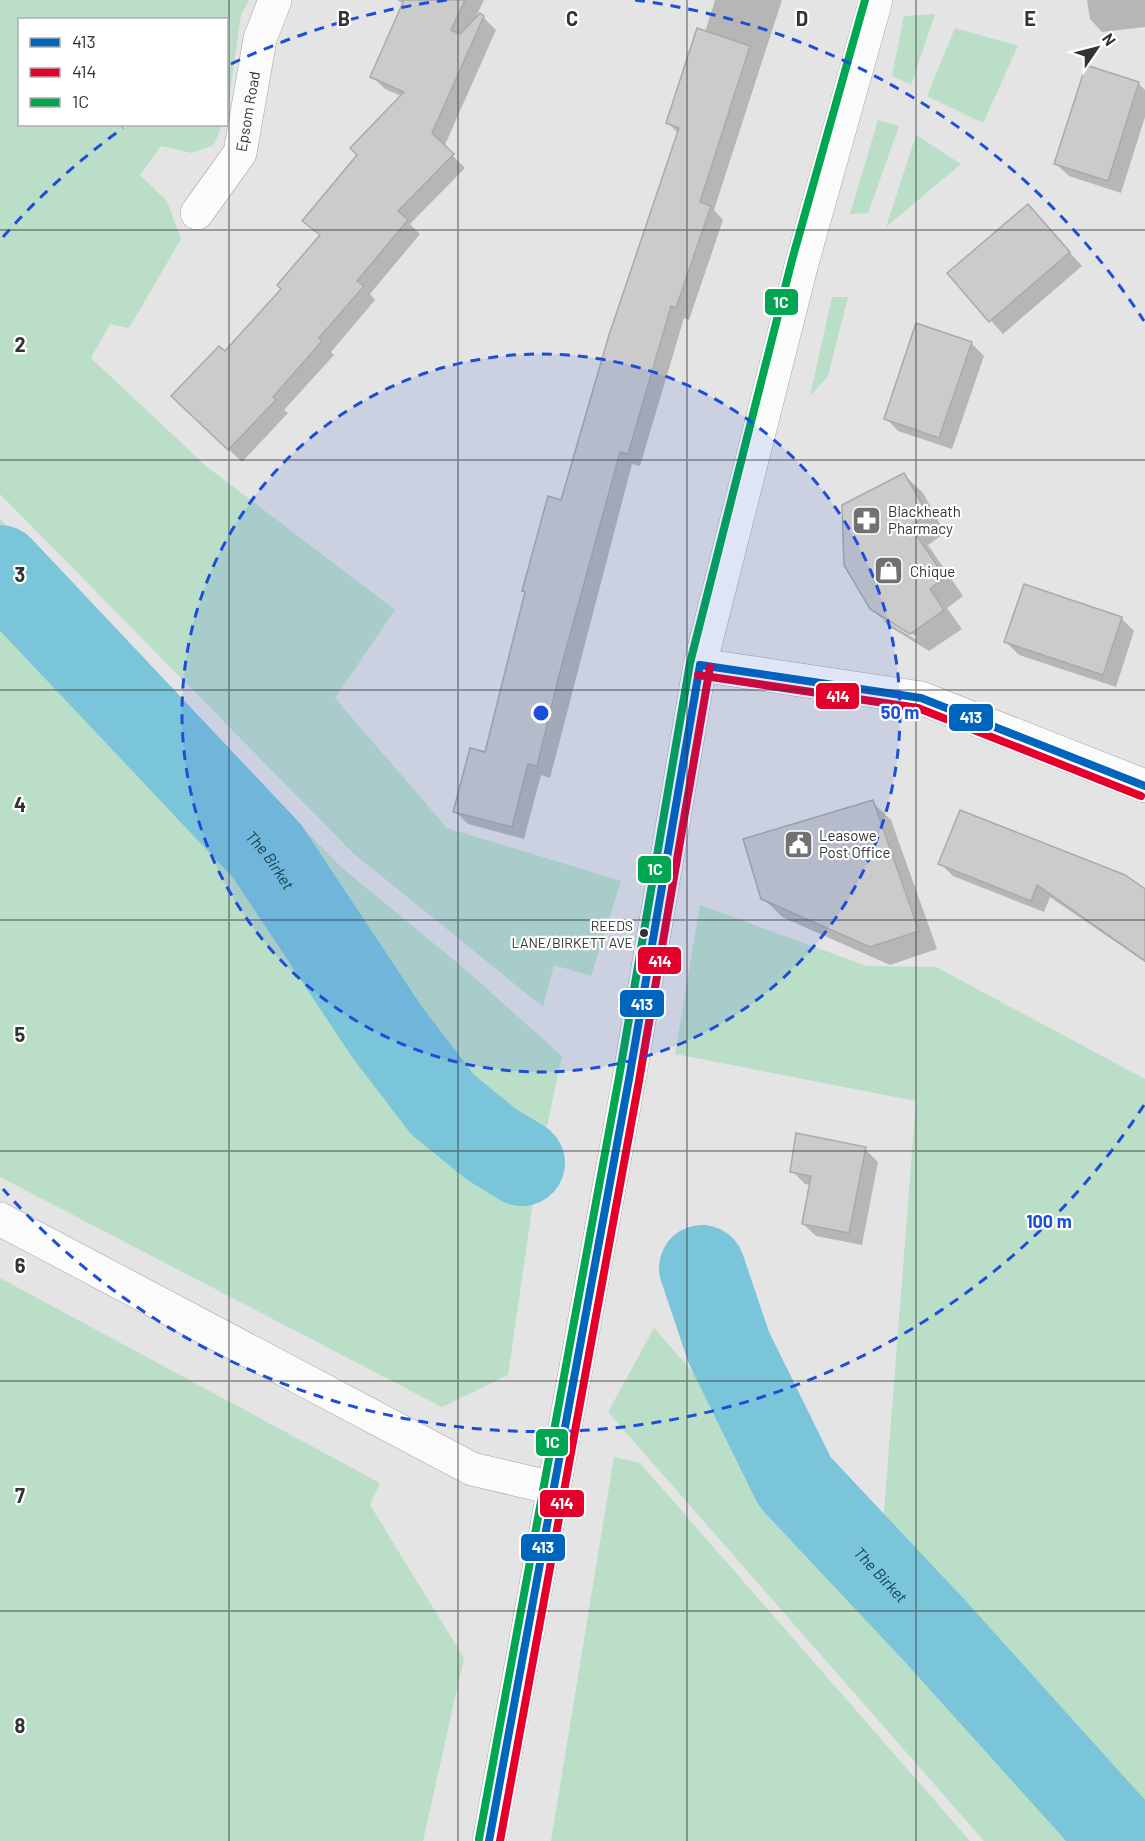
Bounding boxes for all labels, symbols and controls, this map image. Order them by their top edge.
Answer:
text: B [338,6,350,30]
text: C [566,6,578,30]
text: D [796,6,808,30]
text: E [1024,6,1036,30]
legend [18,18,228,126]
north arrow [1067,18,1127,78]
text: N [1099,29,1121,49]
text: 413 [72,30,96,52]
text: 414 [72,60,96,82]
street label: Epsom Road [231,70,263,153]
text: 1C [72,90,89,112]
line badge: 1C [764,288,799,316]
text: 1C [773,292,789,311]
text: 2 [14,332,26,356]
place label: Blackheath Pharmacy [888,502,961,537]
pharmacy icon: Blackheath Pharmacy [851,504,883,536]
shop icon: Chique [873,555,905,587]
text: 3 [15,562,25,586]
place label: Chique [910,562,955,580]
line badge: 414 [815,682,860,710]
text: 414 [826,686,850,705]
text: 50 m [881,701,919,723]
centre of rings [531,703,551,723]
line badge: 413 [948,703,994,732]
text: 413 [960,707,982,726]
text: 4 [14,792,26,816]
water label: The Birket [242,826,299,893]
place label: Leasowe Post Office [819,826,891,861]
public building icon: Leasowe Post Office [782,828,814,860]
line badge: 1C [637,855,672,884]
text: 1C [647,859,663,878]
place label: REEDS LANE/BIRKETT AVE [512,917,633,951]
marker: REEDS LANE/BIRKETT AVE [638,927,650,939]
line badge: 414 [637,946,682,975]
text: 414 [648,951,672,970]
line badge: 413 [619,989,665,1018]
text: 413 [631,994,653,1013]
text: 5 [15,1022,26,1046]
text: 100 m [1026,1210,1072,1232]
text: 6 [15,1253,26,1277]
line badge: 1C [535,1428,569,1457]
text: 1C [544,1432,560,1451]
text: 7 [15,1483,25,1507]
line badge: 414 [539,1489,585,1518]
text: 414 [550,1493,574,1512]
line badge: 413 [520,1533,566,1562]
text: 413 [532,1537,554,1556]
water label: The Birket [851,1542,912,1606]
text: 8 [15,1713,26,1737]

